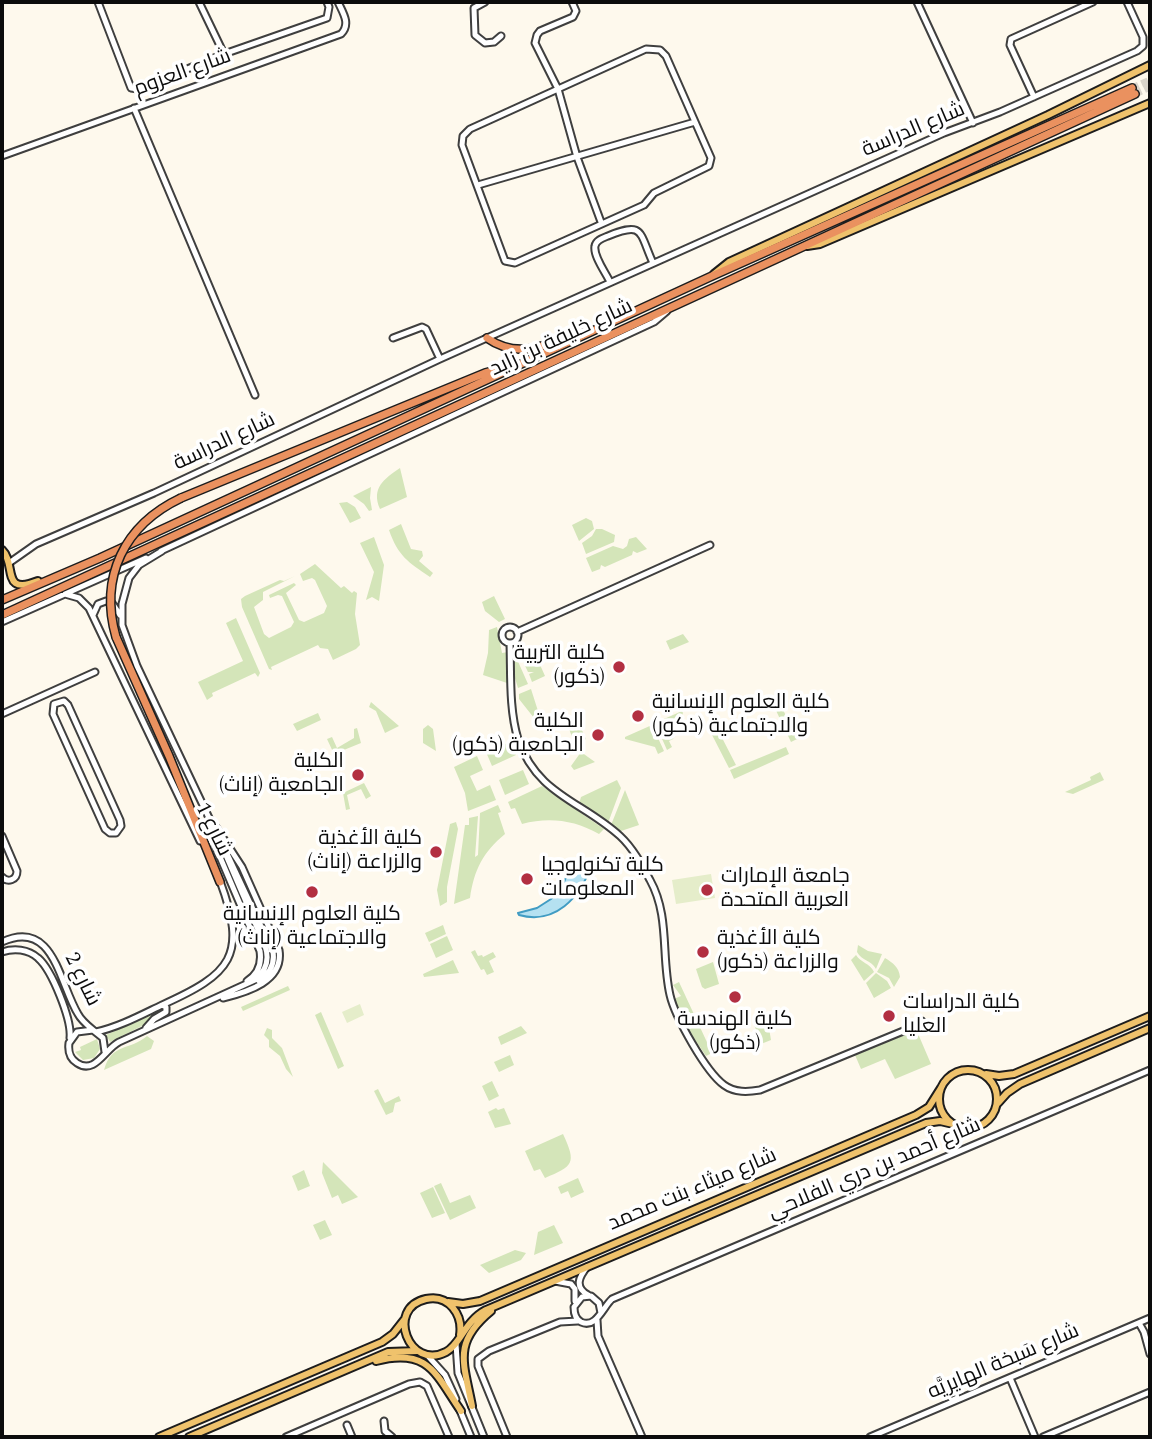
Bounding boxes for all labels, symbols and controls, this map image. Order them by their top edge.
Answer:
street label: شارع العزوم [131,45,235,103]
street label: شارع الدراسة [859,98,969,164]
street label: شارع خليفة بن زايد [487,295,637,383]
street label: شارع الدراسة [170,408,280,478]
place label: كلية التربية (ذكور) [514,642,605,692]
marker: كلية التربية (ذكور) [611,659,627,675]
place label: كلية العلوم الإنسانية والاجتماعية (ذكور) [652,691,830,741]
marker: كلية العلوم الإنسانية والاجتماعية (ذكور) [630,708,646,724]
place label: الكلية الجامعية (ذكور) [452,710,584,760]
marker: الكلية الجامعية (ذكور) [590,727,606,743]
place label: الكلية الجامعية (إناث) [219,750,344,800]
marker: الكلية الجامعية (إناث) [350,767,366,783]
street label: شارع 1 [188,799,236,861]
place label: كلية الأغذية والزراعة (إناث) [307,827,422,877]
marker: كلية الأغذية والزراعة (إناث) [428,844,444,860]
place label: كلية تكنولوجيا المعلومات [541,854,664,904]
place label: جامعة الإمارات العربية المتحدة [721,865,850,915]
marker: كلية تكنولوجيا المعلومات [519,871,535,887]
marker: جامعة الإمارات العربية المتحدة [699,882,715,898]
marker: كلية العلوم الإنسانية والاجتماعية (إناث) [304,884,320,900]
place label: كلية العلوم الإنسانية والاجتماعية (إناث) [223,903,401,953]
place label: كلية الأغذية والزراعة (ذكور) [717,927,839,977]
marker: كلية الأغذية والزراعة (ذكور) [695,944,711,960]
street label: شارع 2 [57,949,105,1011]
marker: كلية الهندسة (ذكور) [727,989,743,1005]
place label: كلية الدراسات العليا [903,991,1020,1041]
place label: كلية الهندسة (ذكور) [677,1008,793,1058]
marker: كلية الدراسات العليا [881,1008,897,1024]
street label: شارع أحمد بن دري الفلاحي [765,1114,985,1226]
street label: شارع ميثاء بنت محمد [605,1144,781,1238]
street label: شارع سَبخة الهايرِيَّه [924,1320,1084,1406]

